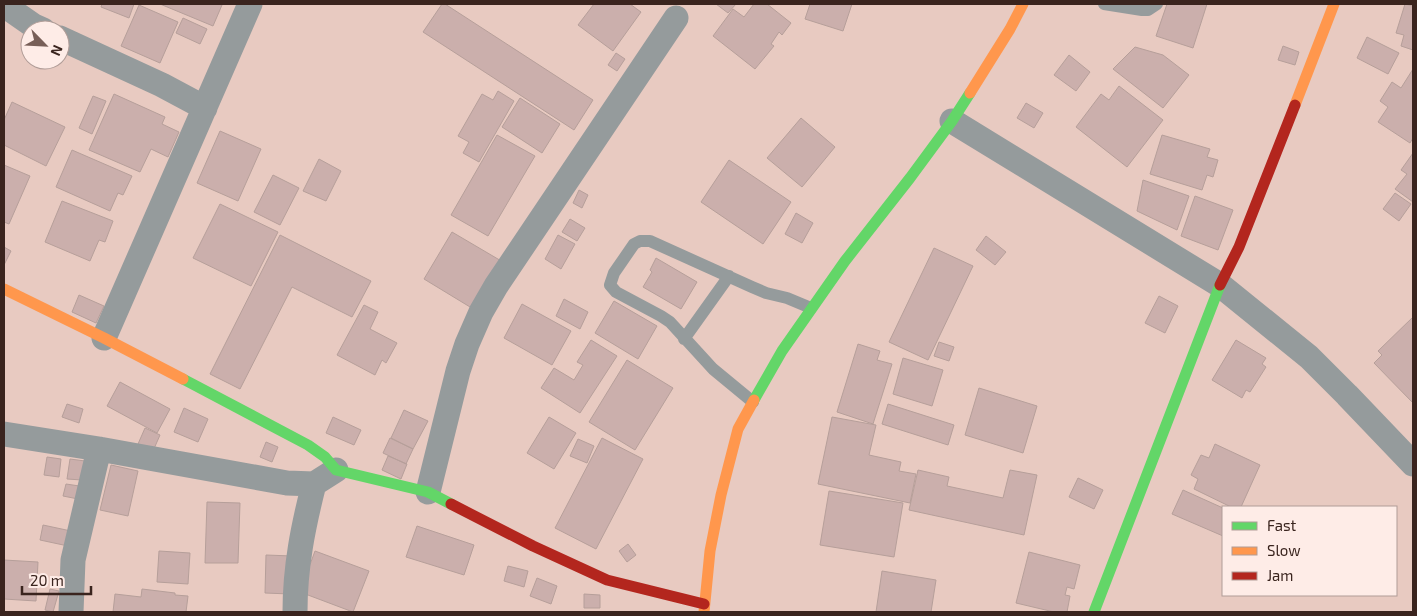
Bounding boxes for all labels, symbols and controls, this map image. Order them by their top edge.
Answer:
north arrow [20,20,70,70]
text: N [48,42,67,59]
legend [1222,506,1397,596]
text: Fast [1267,516,1297,534]
text: Slow [1267,541,1301,559]
scale bar [22,564,91,596]
text: Jam [1267,566,1293,584]
text: 20 m [30,571,64,589]

